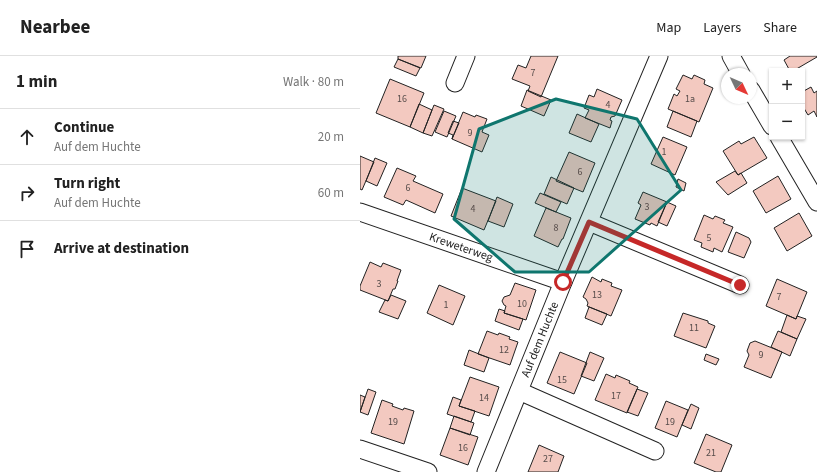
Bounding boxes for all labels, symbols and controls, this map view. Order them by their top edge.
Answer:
text: Nearbee [20,14,90,41]
text: Map [656,18,681,38]
text: Layers [703,18,741,38]
text: Share [763,18,797,38]
house number: 7 [531,66,536,80]
north arrow [721,68,757,104]
map controls [769,68,805,140]
button: + [769,68,805,104]
text: 1 min [16,70,57,94]
text: Walk · 80 m [283,73,344,91]
house number: 16 [397,92,407,106]
house number: 1a [685,92,695,106]
house number: 4 [606,98,611,112]
button: − [769,104,805,140]
text: Continue [54,117,114,138]
icon: ahead [16,126,38,148]
house number: 9 [468,126,473,140]
text: 20 m [318,128,344,146]
text: Auf dem Huchte [54,138,141,156]
house number: 1 [662,145,667,159]
house number: 6 [578,165,583,179]
text: Turn right [54,173,120,194]
house number: 6 [406,181,411,195]
icon: right [16,182,38,204]
text: 60 m [318,184,344,202]
text: Auf dem Huchte [54,194,141,212]
house number: 3 [645,200,650,214]
house number: 4 [471,202,476,216]
house number: 8 [554,221,559,235]
street label: Kreweterweg [427,228,495,266]
house number: 5 [707,231,712,245]
icon: arrive [16,238,38,260]
text: Arrive at destination [54,238,189,259]
route start [554,273,572,291]
route end [731,276,749,294]
house number: 3 [377,277,382,291]
house number: 13 [592,288,602,302]
house number: 7 [777,290,782,304]
house number: 10 [517,297,527,311]
house number: 1 [444,298,449,312]
street label: Auf dem Huchte [517,299,563,380]
house number: 11 [689,321,699,335]
house number: 12 [499,343,509,357]
house number: 9 [759,348,764,362]
house number: 15 [557,373,567,387]
house number: 17 [611,389,621,403]
house number: 14 [479,391,489,405]
house number: 19 [388,415,398,429]
house number: 19 [665,415,675,429]
house number: 16 [458,441,468,455]
house number: 21 [706,446,716,460]
house number: 27 [543,452,553,466]

